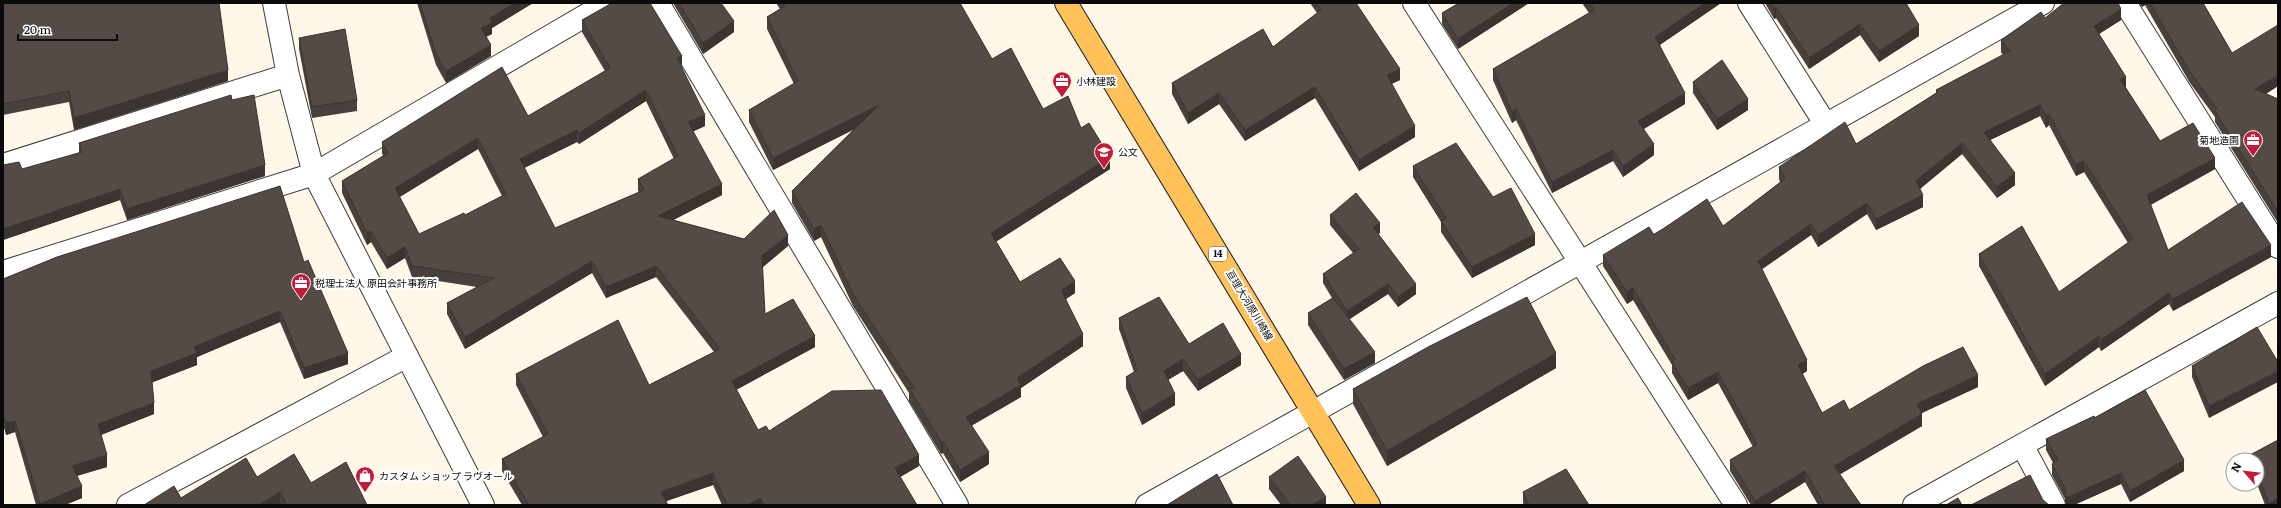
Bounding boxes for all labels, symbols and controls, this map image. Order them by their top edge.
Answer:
scale bar [18,16,117,42]
text: 20 m [24,20,51,38]
office icon: 小林建設 [1051,70,1073,98]
place label: 小林建設 [1076,73,1116,88]
office icon: 菊地造園 [2242,129,2264,157]
place label: 菊地造園 [2199,132,2239,147]
school or university icon: 公文 [1093,141,1115,169]
place label: 公文 [1118,144,1138,159]
road number: 14 [1209,247,1227,261]
street label: 亘理大河原川崎線 [1223,267,1277,343]
office icon: 税理士法人 原田会計事務所 [290,272,312,300]
place label: 税理士法人 原田会計事務所 [315,275,437,290]
north arrow [2225,452,2265,492]
text: N [2226,459,2245,475]
shop icon: カスタム ショップ ラヴオール [354,465,376,493]
place label: カスタム ショップ ラヴオール [379,468,513,483]

